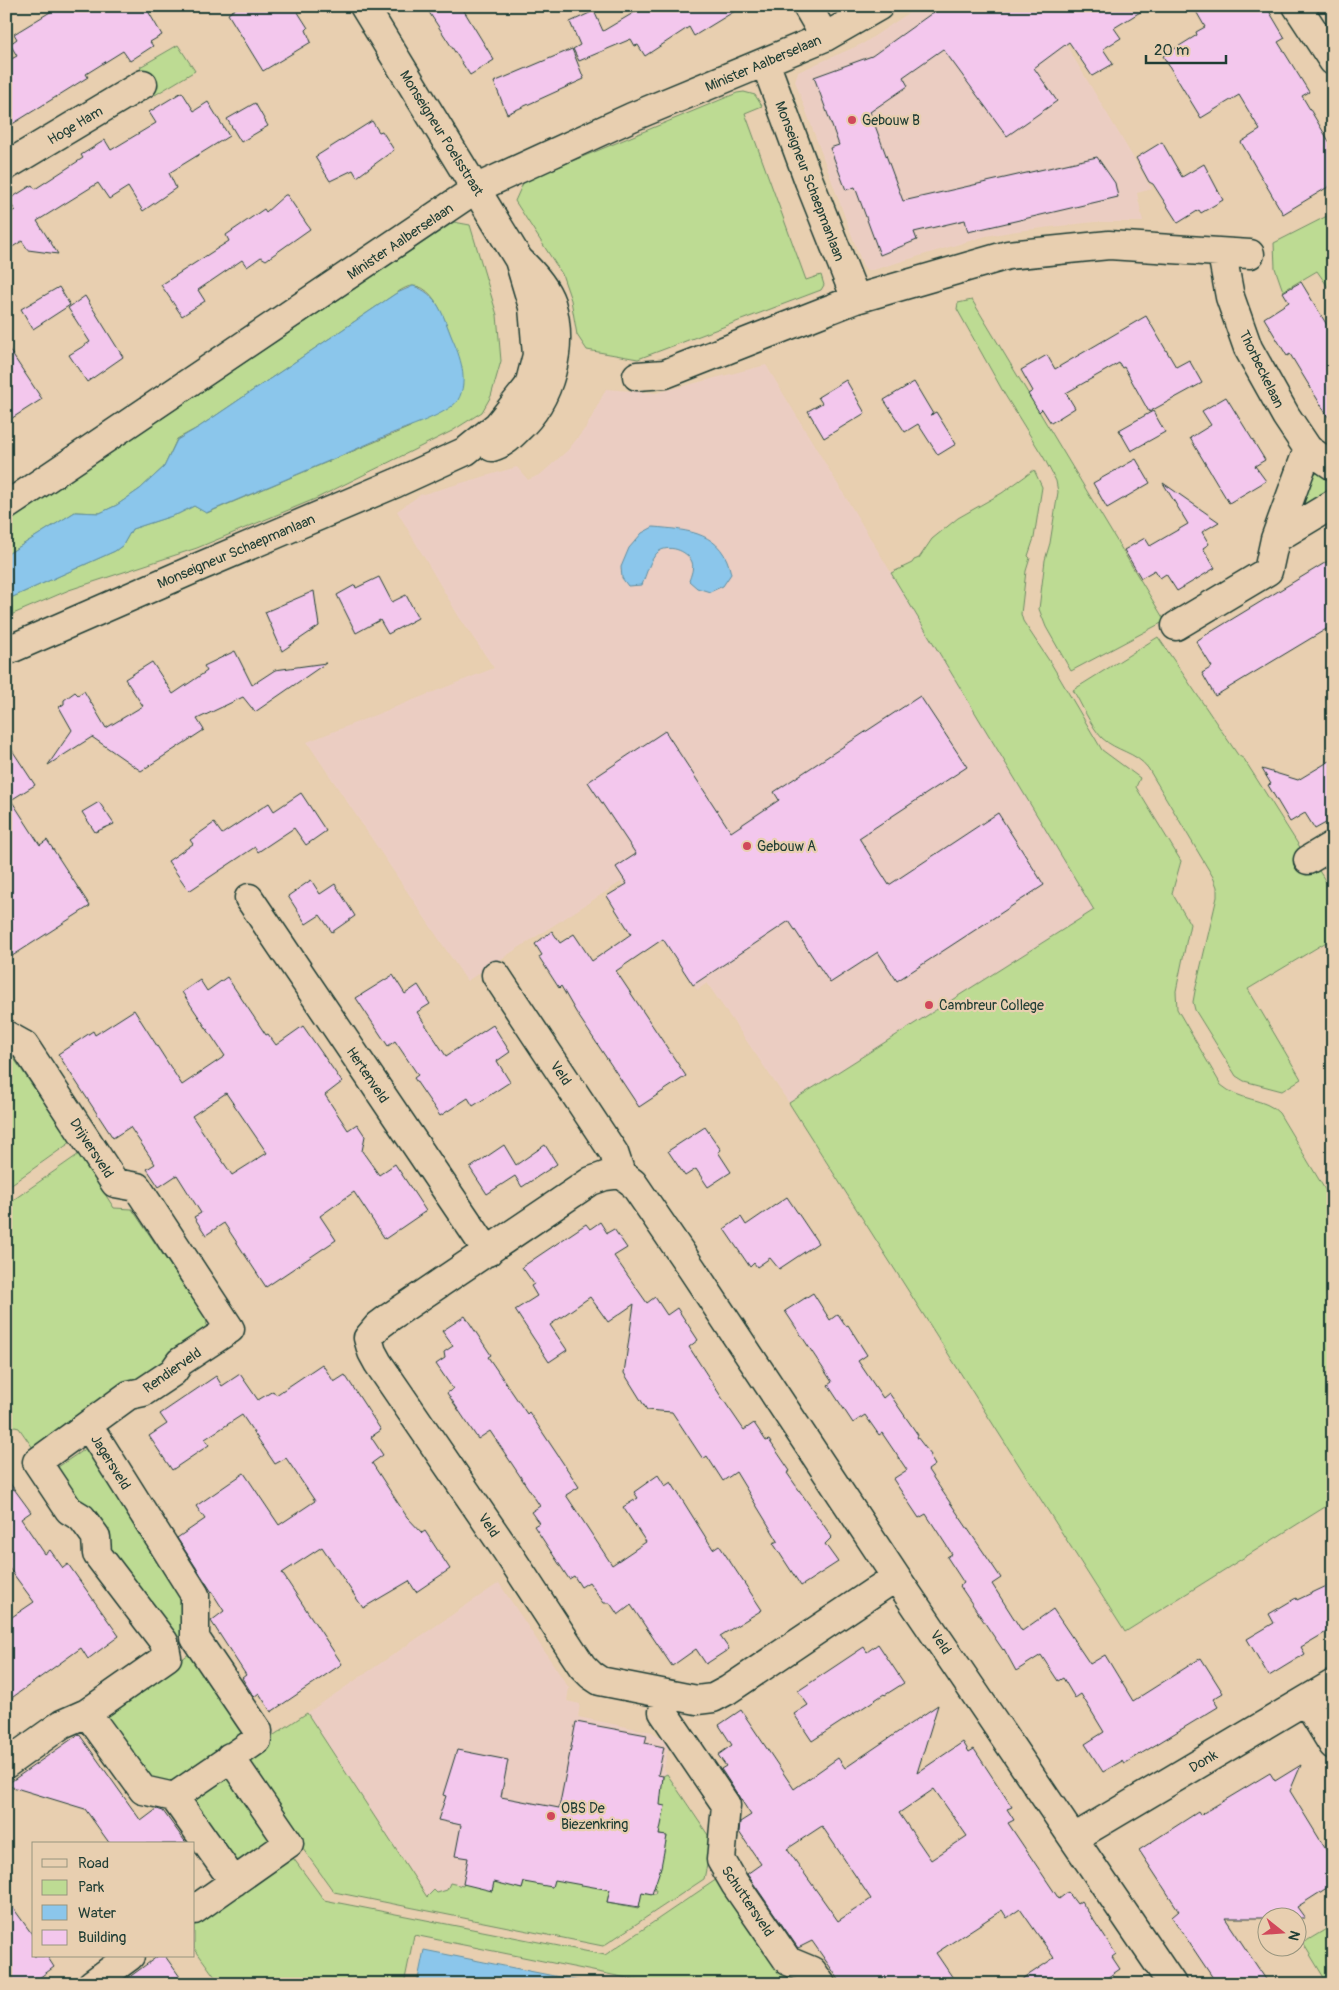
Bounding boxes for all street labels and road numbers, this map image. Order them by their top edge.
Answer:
street label: Minister Aalberselaan [703,31,824,96]
street label: Monseigneur Poelsstraat [396,67,487,199]
street label: Monseigneur Schaepmanlaan [771,99,848,264]
street label: Hoge Ham [45,102,106,148]
street label: Minister Aalberselaan [344,200,457,283]
street label: Thorbeckelaan [1235,328,1288,411]
street label: Monseigneur Schaepmanlaan [155,510,318,592]
street label: Hertenveld [343,1044,393,1107]
street label: Veld [546,1058,575,1089]
street label: Drijversveld [66,1115,117,1181]
street label: Rendierveld [140,1344,205,1397]
street label: Jagersveld [87,1432,134,1493]
street label: Veld [474,1510,503,1541]
street label: Veld [926,1627,955,1658]
street label: Donk [1186,1746,1221,1776]
street label: Schuttersveld [718,1863,778,1940]

